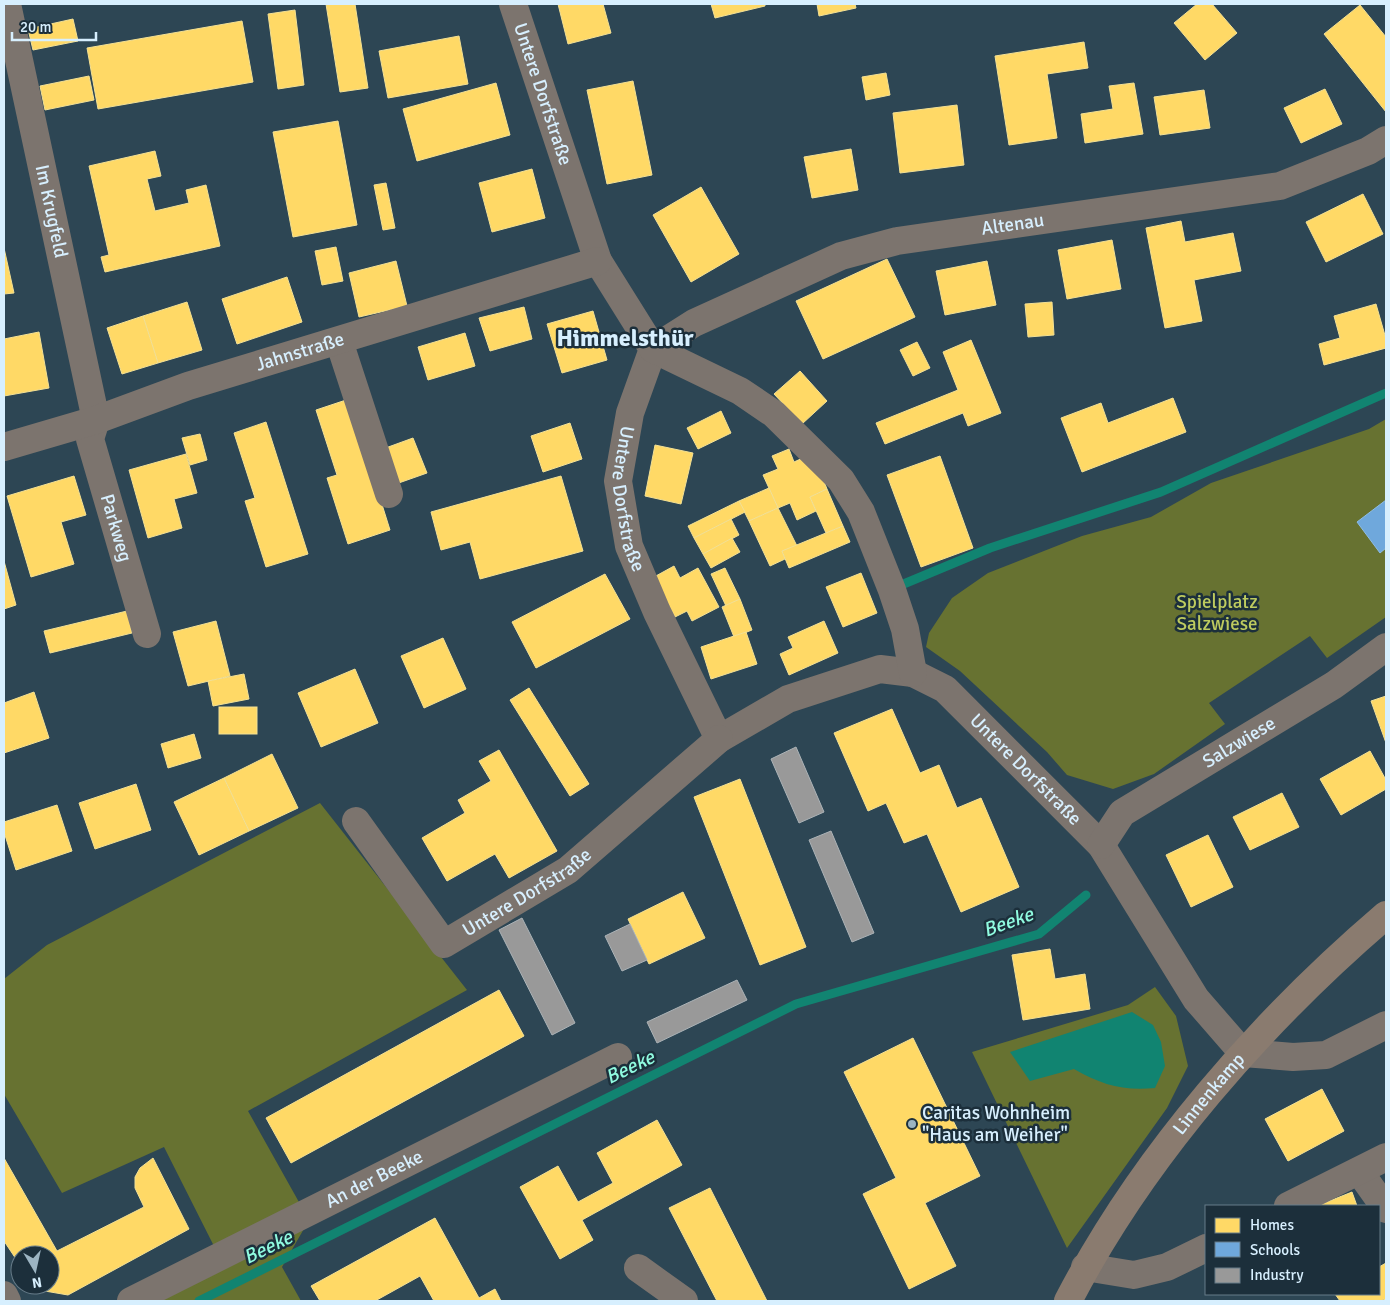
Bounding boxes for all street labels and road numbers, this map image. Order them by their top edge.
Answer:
street label: Untere Dorfstraße [508,20,578,168]
street label: Im Krugfeld [30,162,73,260]
street label: Altenau [980,208,1046,241]
street label: Jahnstraße [253,327,347,377]
street label: Untere Dorfstraße [606,424,651,575]
street label: Parkweg [95,491,137,565]
street label: Untere Dorfstraße [965,709,1087,831]
street label: Salzwiese [1198,711,1280,774]
street label: Untere Dorfstraße [458,843,597,942]
street label: Linnenkamp [1168,1048,1250,1140]
street label: An der Beeke [321,1145,427,1214]

